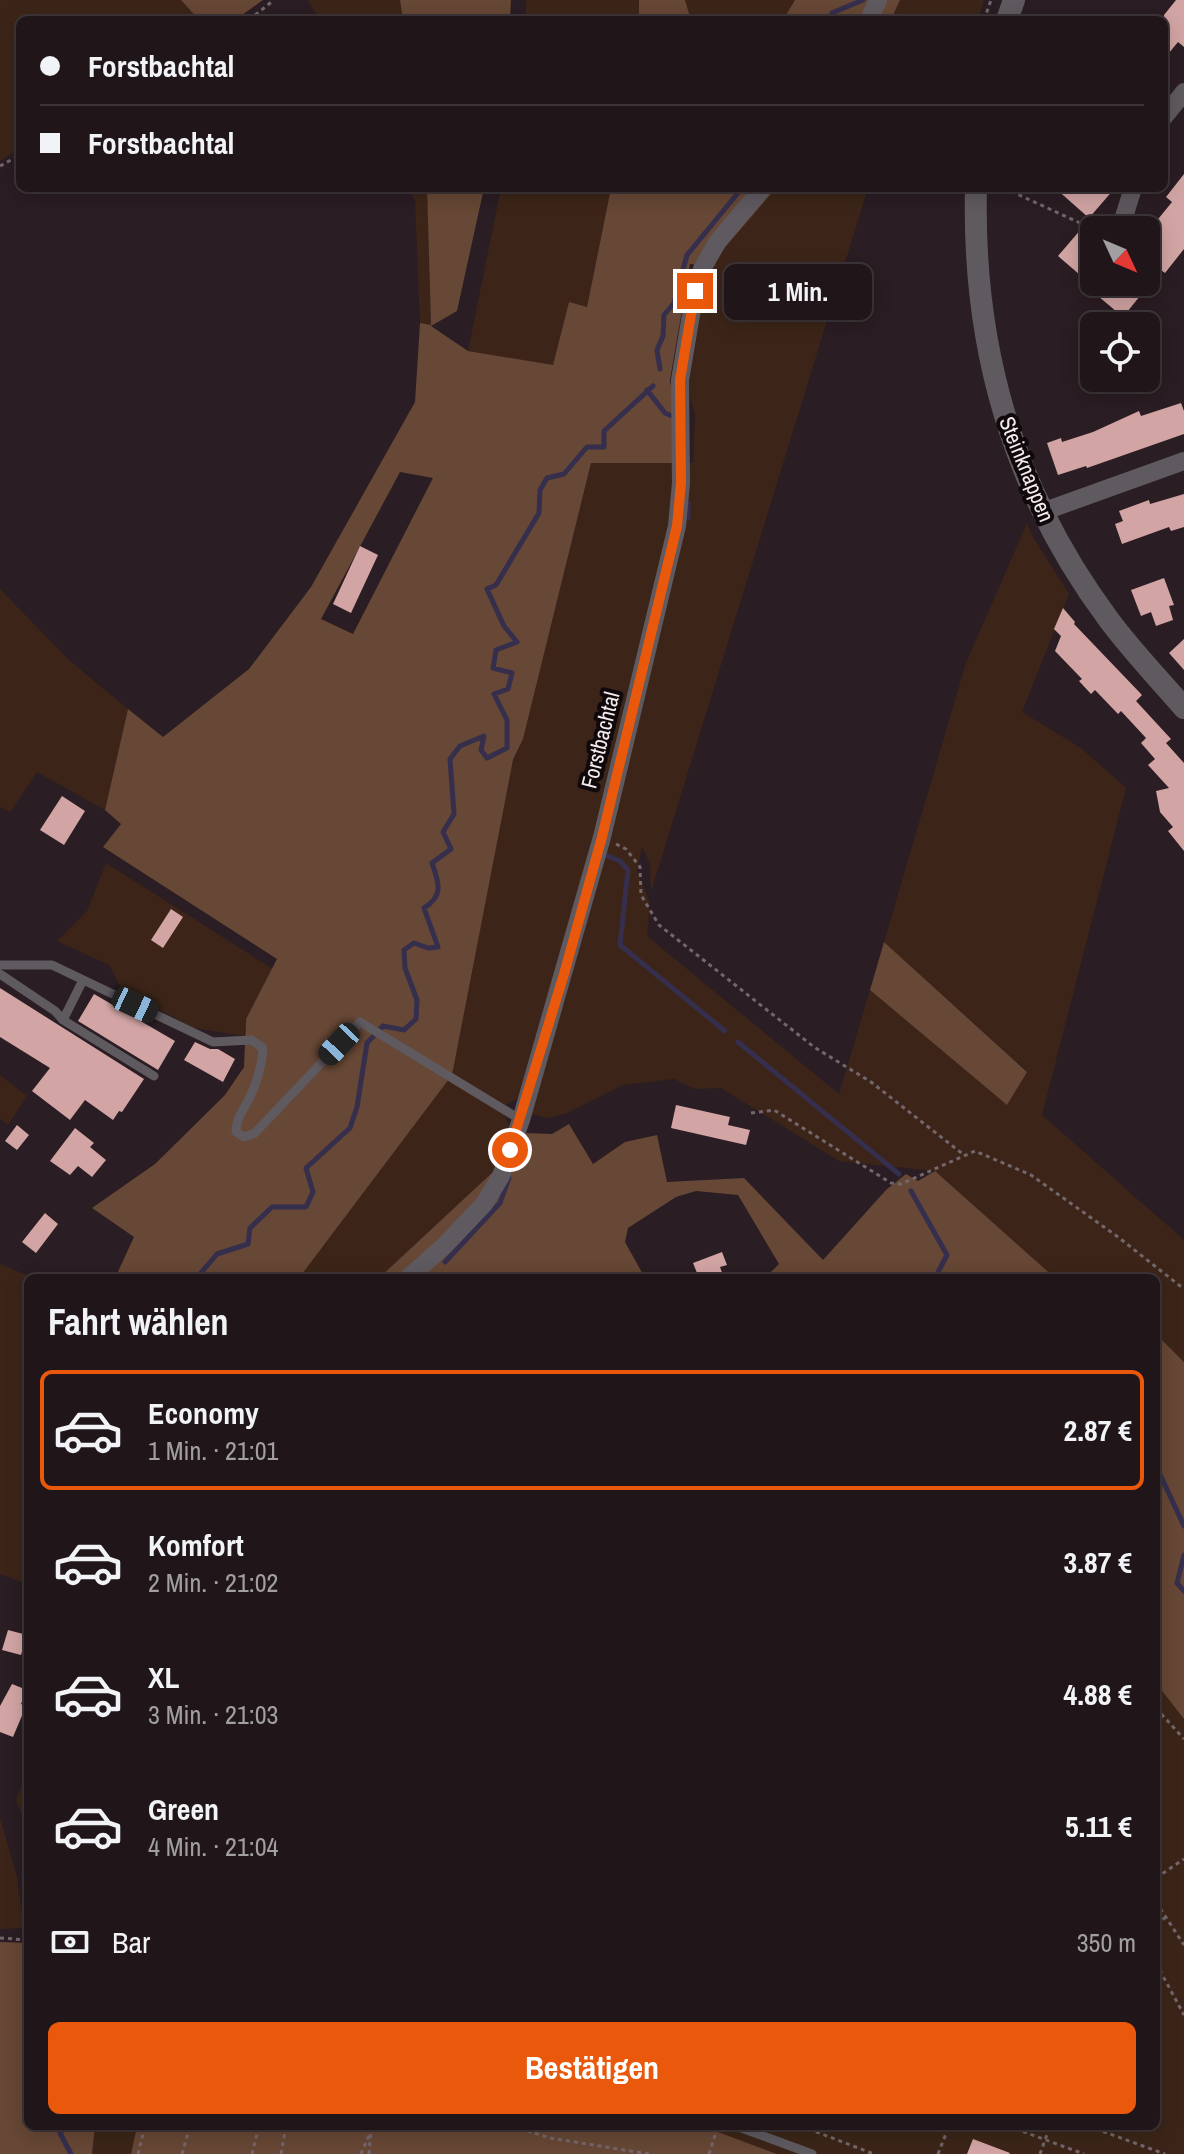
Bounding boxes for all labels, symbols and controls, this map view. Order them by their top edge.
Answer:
text: Forstbachtal [88,46,234,86]
text: Forstbachtal [88,123,234,163]
north arrow [1080,216,1160,296]
map controls [1080,216,1160,392]
callout: 1 Min. [723,263,871,319]
route end [677,273,713,309]
text: 1 Min. [768,274,828,309]
button: locate [1080,312,1160,392]
street label: Steinknappen [992,412,1062,526]
street label: Forstbachtal [574,689,626,791]
car [108,984,162,1026]
car [314,1018,364,1070]
route start [492,1132,528,1168]
text: Fahrt wählen [48,1298,229,1346]
text: Economy [148,1393,259,1433]
icon: car [52,1394,124,1466]
text: 2.87 € [1064,1410,1132,1450]
text: 1 Min. · 21:01 [148,1433,278,1468]
text: Komfort [148,1525,244,1565]
icon: car [52,1526,124,1598]
text: 3.87 € [1064,1542,1132,1582]
text: 2 Min. · 21:02 [148,1565,278,1600]
text: XL [148,1657,179,1697]
icon: car [52,1658,124,1730]
text: 4.88 € [1064,1674,1132,1714]
text: 3 Min. · 21:03 [148,1697,278,1732]
text: Green [148,1789,219,1829]
icon: car [52,1790,124,1862]
text: 5.11 € [1065,1806,1132,1846]
text: 4 Min. · 21:04 [148,1829,278,1864]
icon: cash [48,1920,92,1964]
text: Bar [112,1922,150,1962]
text: 350 m [1077,1925,1136,1960]
button: Bestätigen [48,2022,1136,2114]

